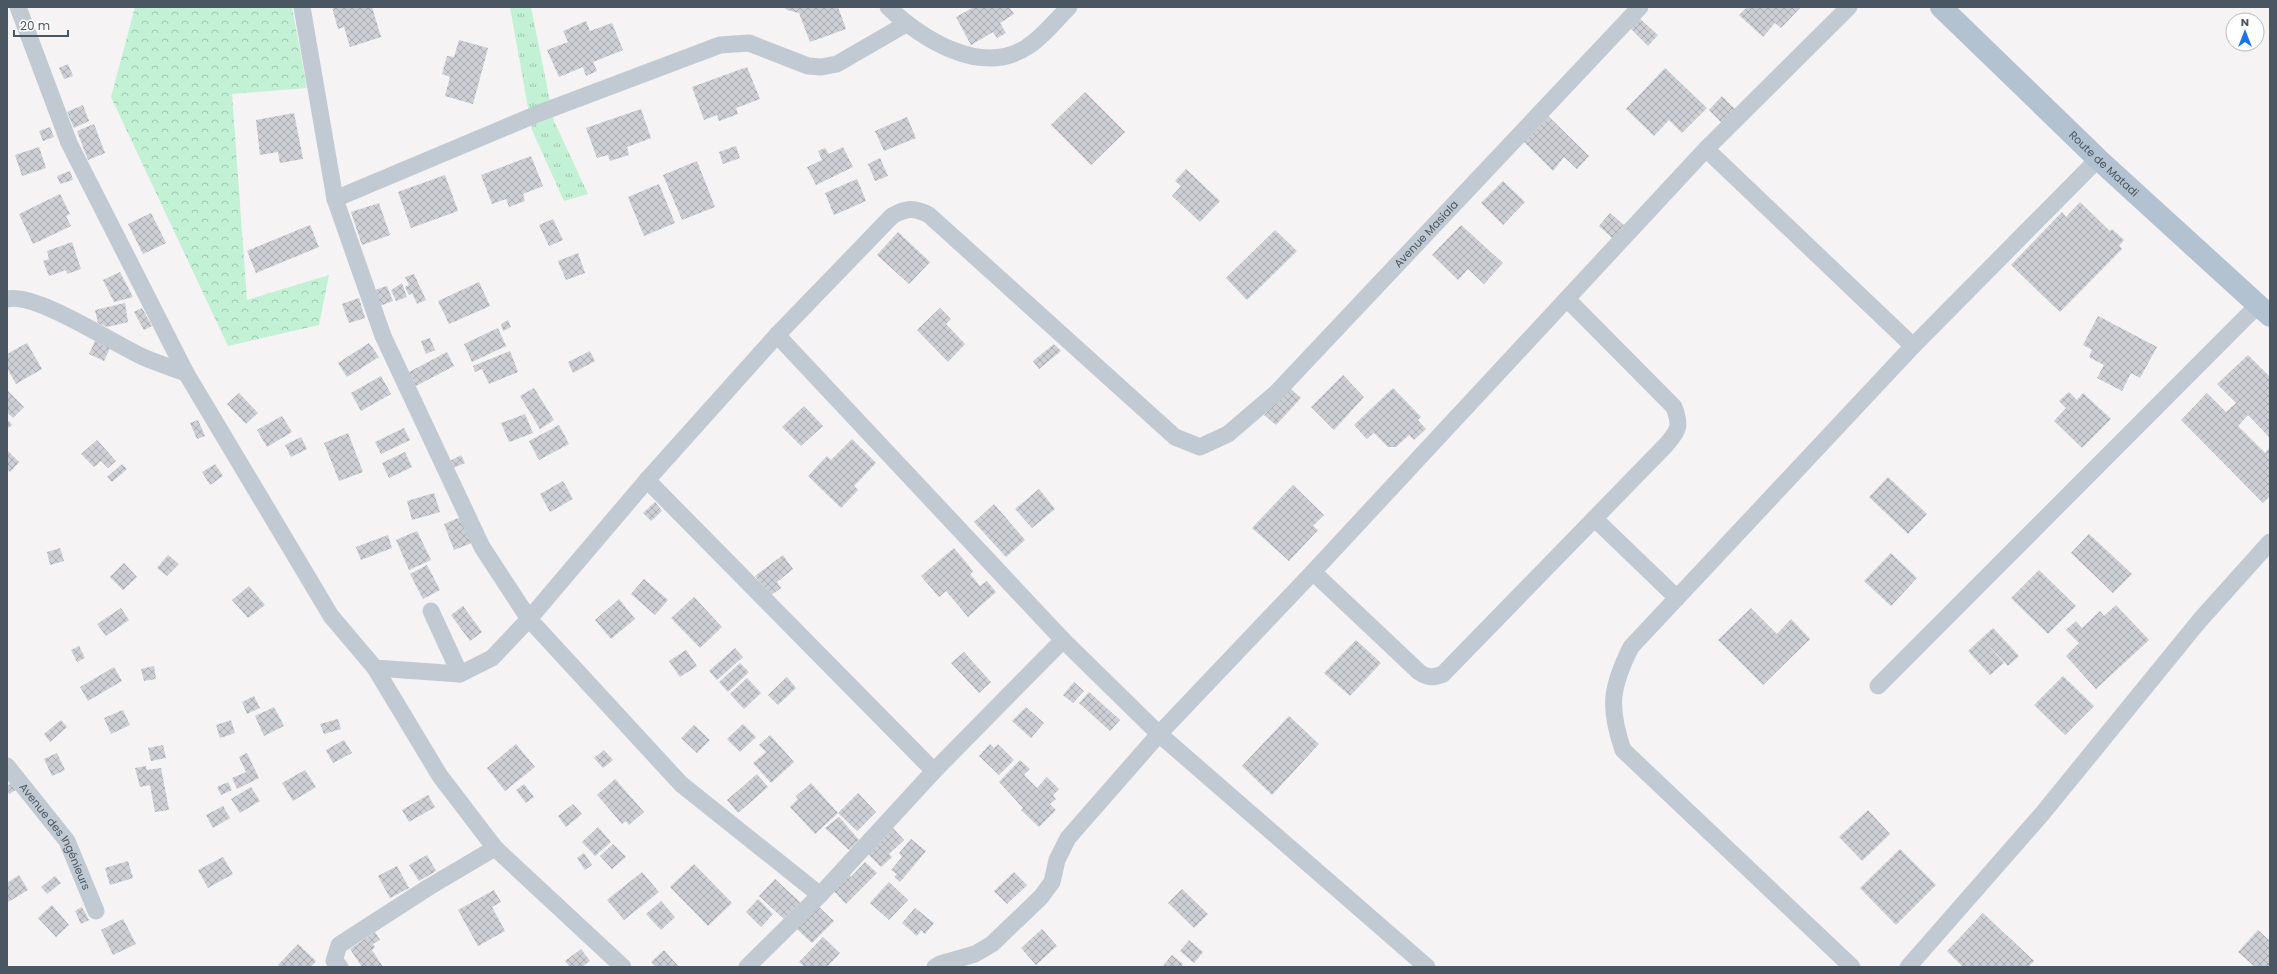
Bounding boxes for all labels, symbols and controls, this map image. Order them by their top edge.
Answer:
scale bar [14,12,68,38]
north arrow [2225,12,2265,52]
text: N [2241,14,2249,30]
text: 20 m [20,17,50,34]
street label: Route de Matadi [2065,127,2142,201]
street label: Avenue Masiala [1390,197,1462,271]
street label: Avenue des Ingénieurs [16,779,95,893]

